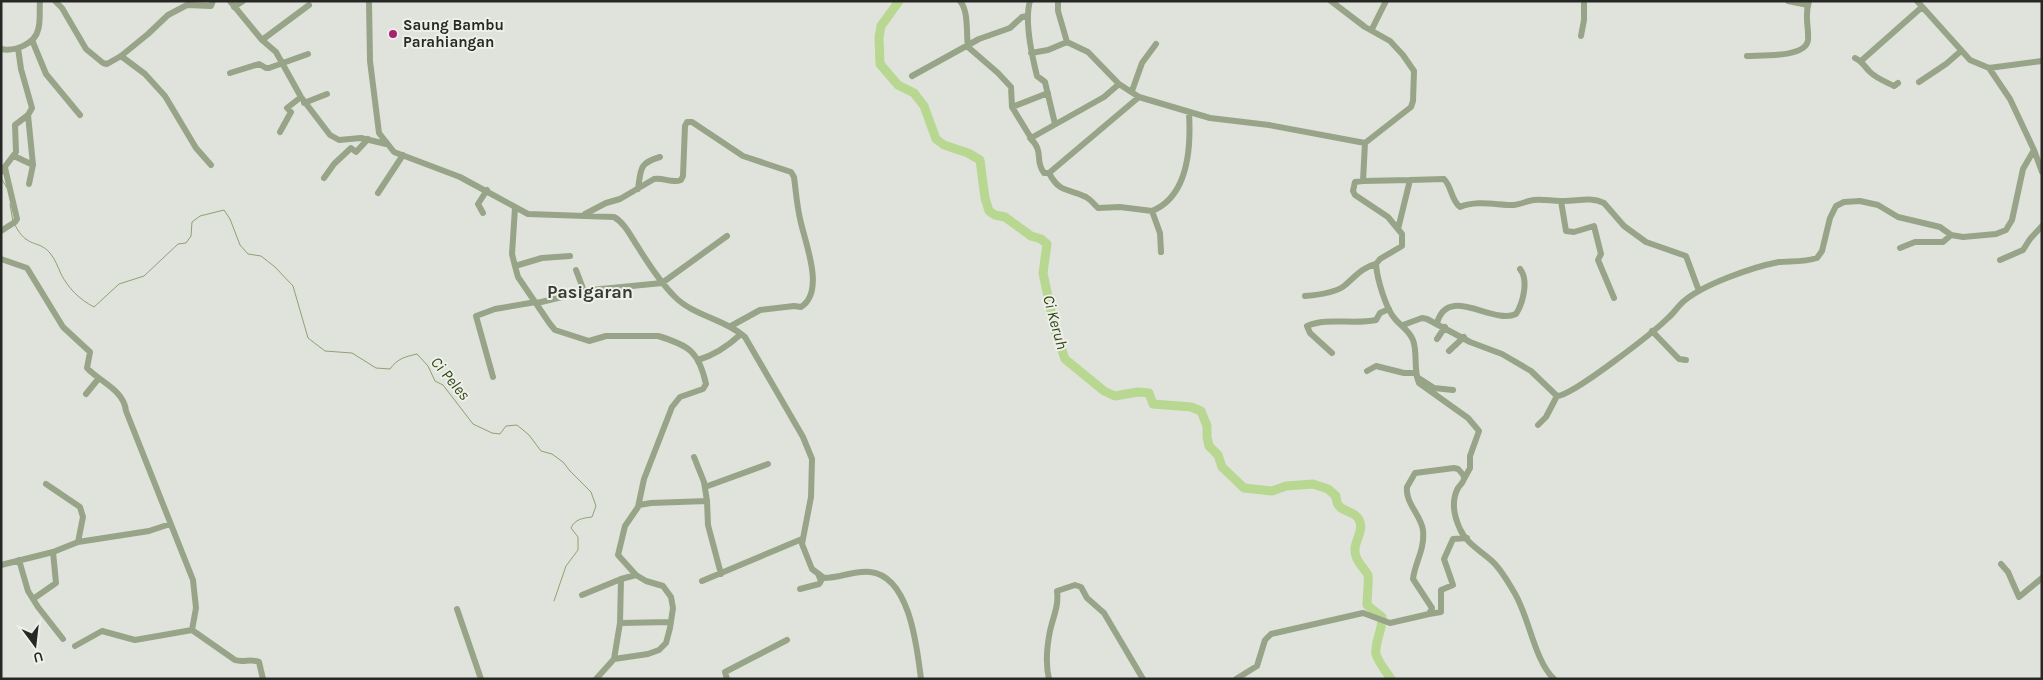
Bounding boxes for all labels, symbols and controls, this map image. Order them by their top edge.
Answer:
place label: Saung Bambu Parahiangan [403,16,504,51]
marker: Saung Bambu Parahiangan [387,28,399,40]
district label: Pasigaran [547,281,633,303]
water label: Ci Keruh [1039,293,1072,351]
water label: Ci Peles [427,353,475,404]
north arrow [10,620,60,670]
text: U [31,648,45,667]

